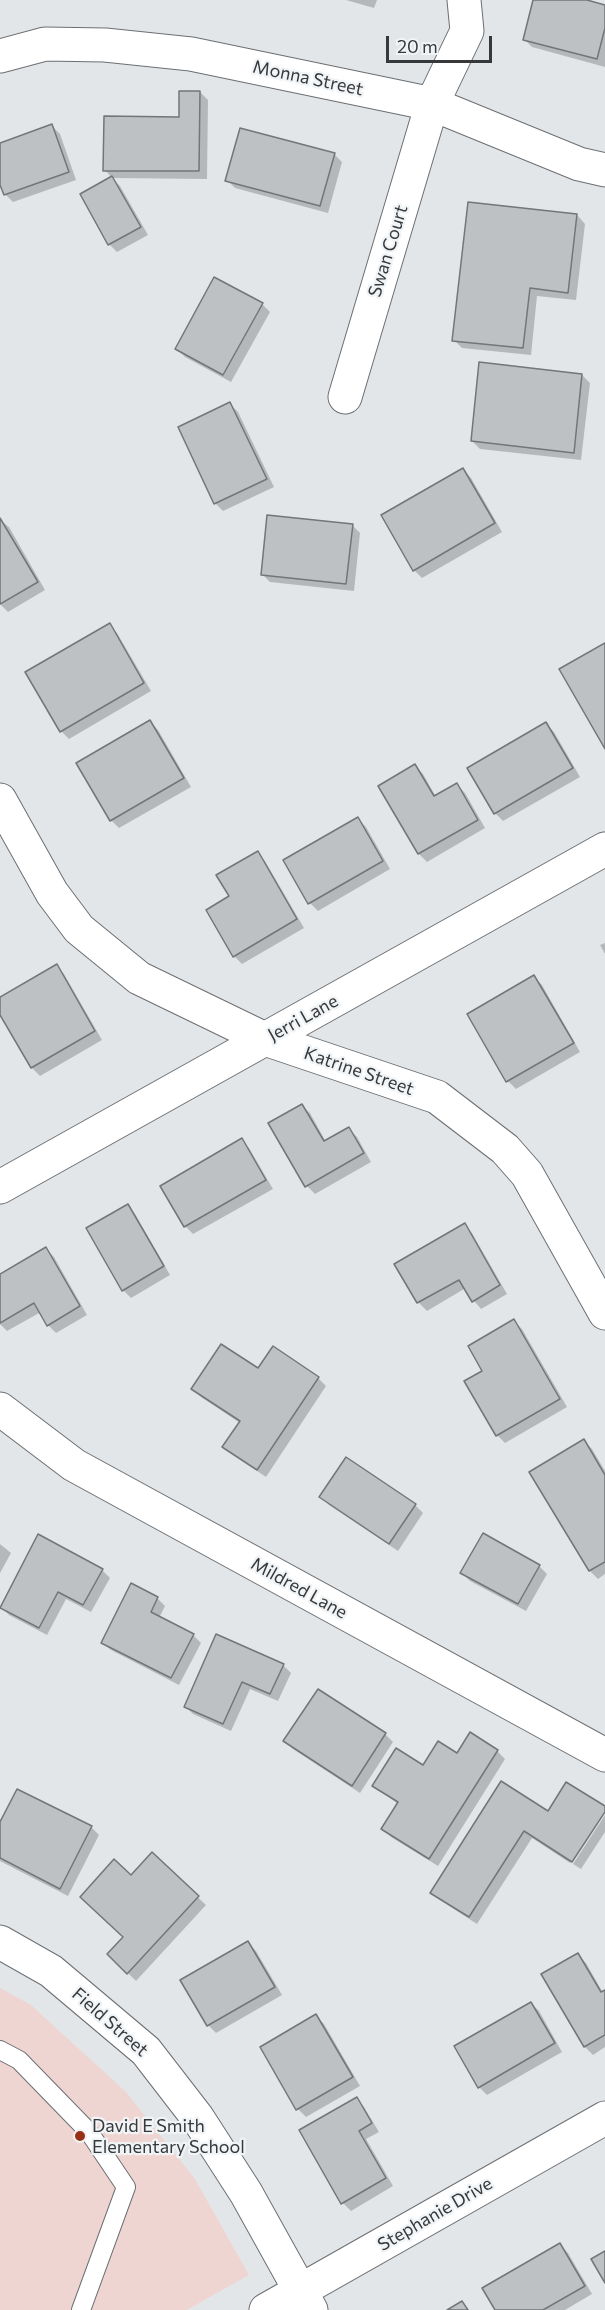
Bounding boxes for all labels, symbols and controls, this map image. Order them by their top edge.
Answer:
scale bar [389,24,496,62]
text: 20 m [397,35,438,57]
street label: Monna Street [251,56,365,100]
street label: Swan Court [364,202,412,300]
street label: Jerri Lane [264,990,342,1046]
street label: Katrine Street [301,1042,417,1100]
street label: Mildred Lane [247,1553,351,1623]
street label: Field Street [68,1983,152,2061]
place label: David E Smith Elementary School [92,2115,245,2158]
marker: David E Smith Elementary School [73,2129,87,2143]
street label: Stephanie Drive [374,2172,496,2256]

